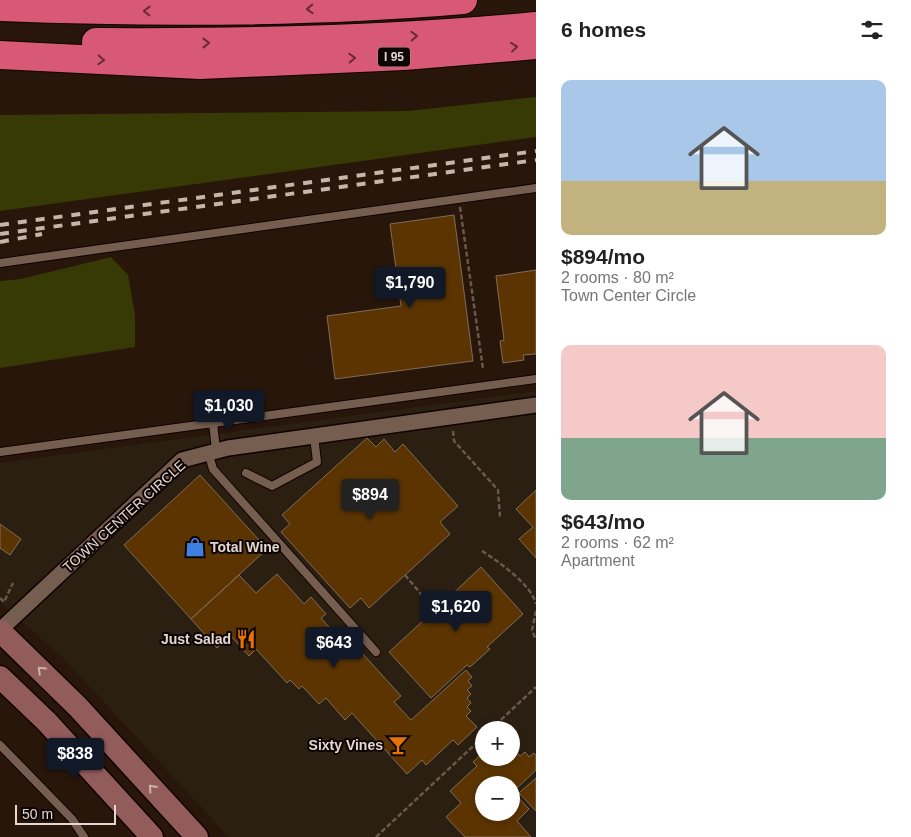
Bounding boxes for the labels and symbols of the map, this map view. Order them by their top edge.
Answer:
one-way arrow [306,4,314,14]
one-way arrow [143,6,151,16]
one-way arrow [410,30,418,41]
one-way arrow [202,38,210,48]
one-way arrow [510,42,518,53]
road number: I 95 [378,48,410,66]
one-way arrow [348,53,356,63]
one-way arrow [98,55,105,65]
pin: $1,790 [369,266,451,309]
pin: $1,030 [188,390,270,432]
street label: TOWN CENTER CIRCLE [59,457,189,575]
pin: $894 [340,478,400,521]
shop icon: Total Wine [184,536,206,558]
place label: Total Wine [210,539,280,555]
pin: $1,620 [415,590,497,633]
pin: $643 [304,626,364,669]
restaurant icon: Just Salad [235,628,257,650]
place label: Just Salad [161,631,231,647]
one-way arrow [38,667,47,676]
bar icon: Sixty Vines [387,734,409,756]
place label: Sixty Vines [309,737,383,753]
pin: $838 [45,738,105,780]
one-way arrow [149,784,158,793]
scale bar [15,802,116,825]

